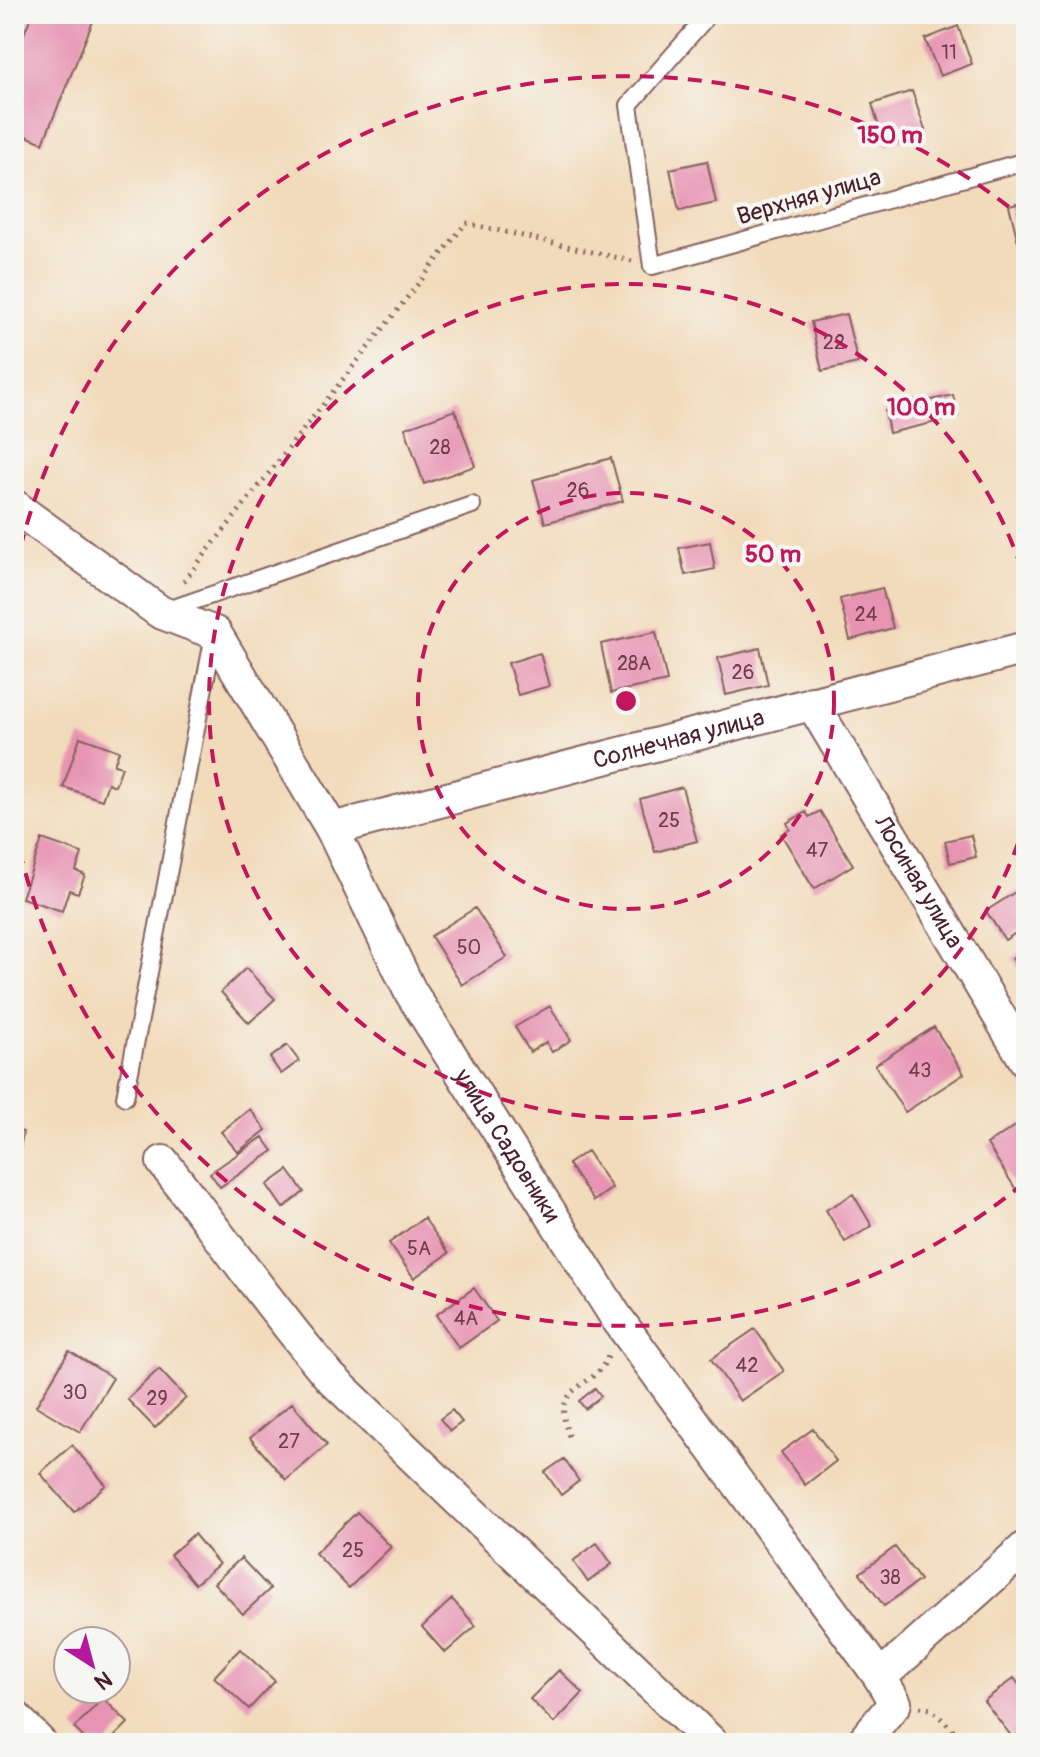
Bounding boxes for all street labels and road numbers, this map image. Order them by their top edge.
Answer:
street label: Верхняя улица [734,163,884,231]
street label: Солнечная улица [590,702,767,775]
street label: Лосиная улица [867,809,970,953]
street label: улица Садовники [448,1062,567,1228]

